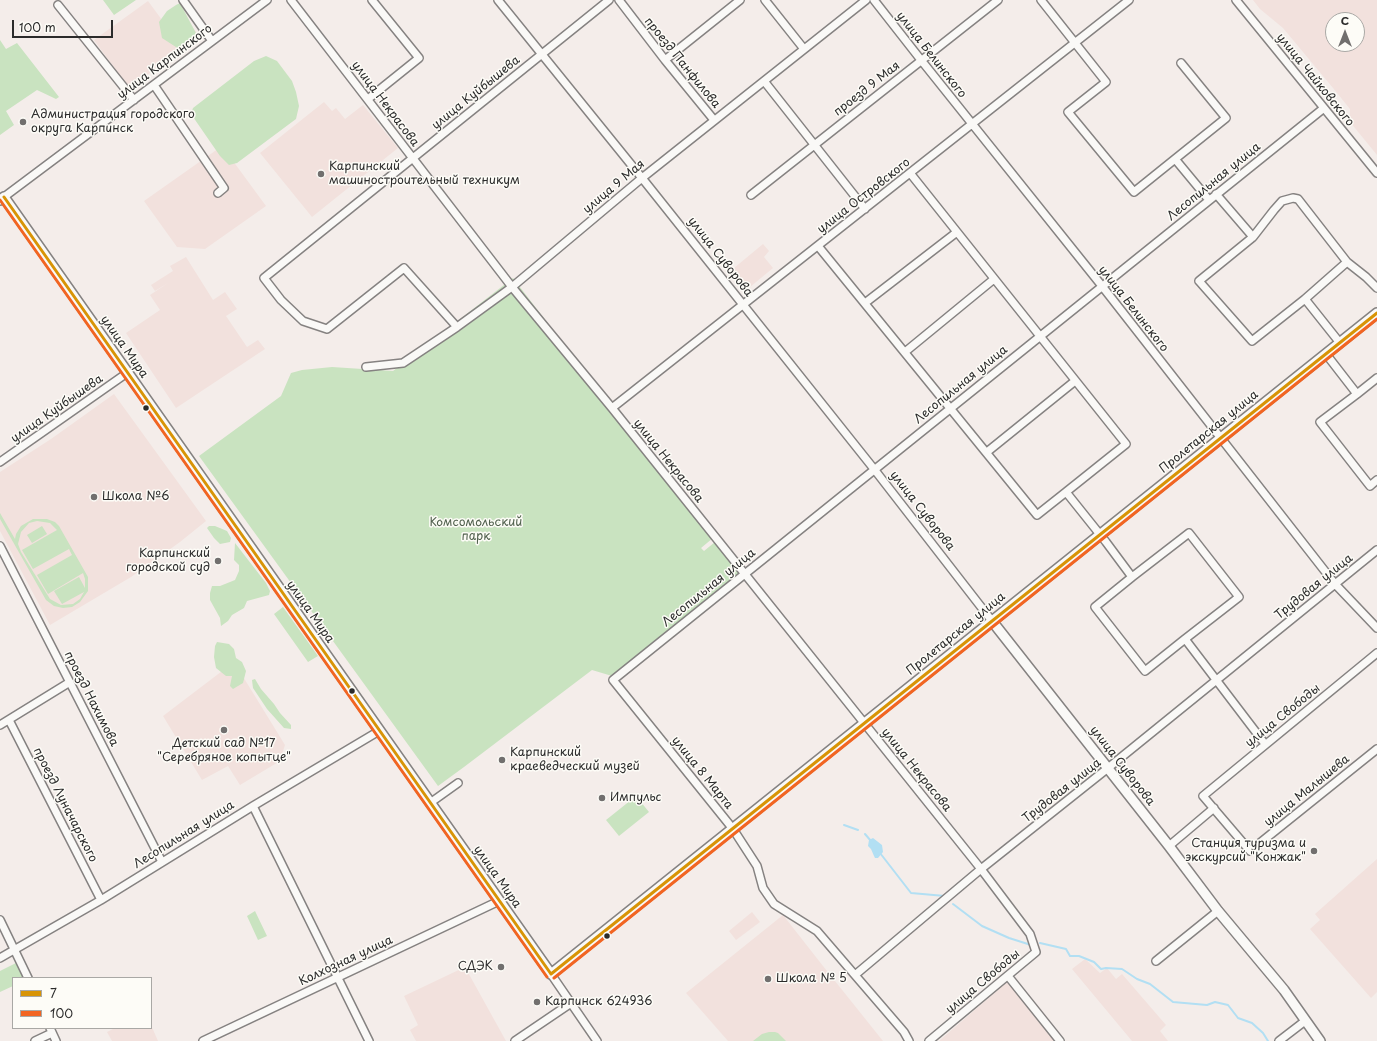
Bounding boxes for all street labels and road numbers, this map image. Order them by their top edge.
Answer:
street label: улица Белинского [893,9,969,101]
street label: проезд Панфилова [641,15,723,111]
street label: улица Карпинского [115,22,215,102]
street label: улица Чайковского [1273,31,1357,129]
street label: улица Куйбышева [429,53,523,133]
street label: улица Некрасова [348,58,422,150]
street label: проезд 9 Мая [831,59,903,119]
street label: Лесопильная улица [1164,140,1264,224]
street label: улица Островского [815,155,913,237]
street label: улица 9 Мая [580,157,648,217]
street label: улица Суворова [684,214,756,300]
street label: улица Белинского [1095,263,1171,355]
street label: улица Мира [97,313,151,381]
street label: Лесопильная улица [911,343,1011,427]
street label: улица Куйбышева [8,372,106,446]
street label: Пролетарская улица [1157,388,1261,476]
street label: улица Некрасова [630,416,706,506]
street label: улица Суворова [886,468,958,554]
street label: Лесопильная улица [659,546,759,630]
street label: Трудовая улица [1272,551,1356,623]
street label: улица Мира [283,578,337,646]
street label: Пролетарская улица [904,590,1008,678]
street label: проезд Нахимова [61,649,121,749]
street label: улица Свободы [1243,681,1323,751]
street label: улица Суворова [1086,723,1158,809]
street label: улица Некрасова [878,725,954,815]
street label: улица 8 Марта [668,734,736,812]
street label: проезд Луначарского [30,745,100,865]
street label: улица Малышева [1261,752,1353,830]
street label: Трудовая улица [1020,756,1104,826]
street label: Лесопильная улица [131,798,237,872]
street label: улица Мира [470,843,524,911]
street label: Колхозная улица [297,933,395,989]
street label: улица Свободы [943,947,1023,1017]

